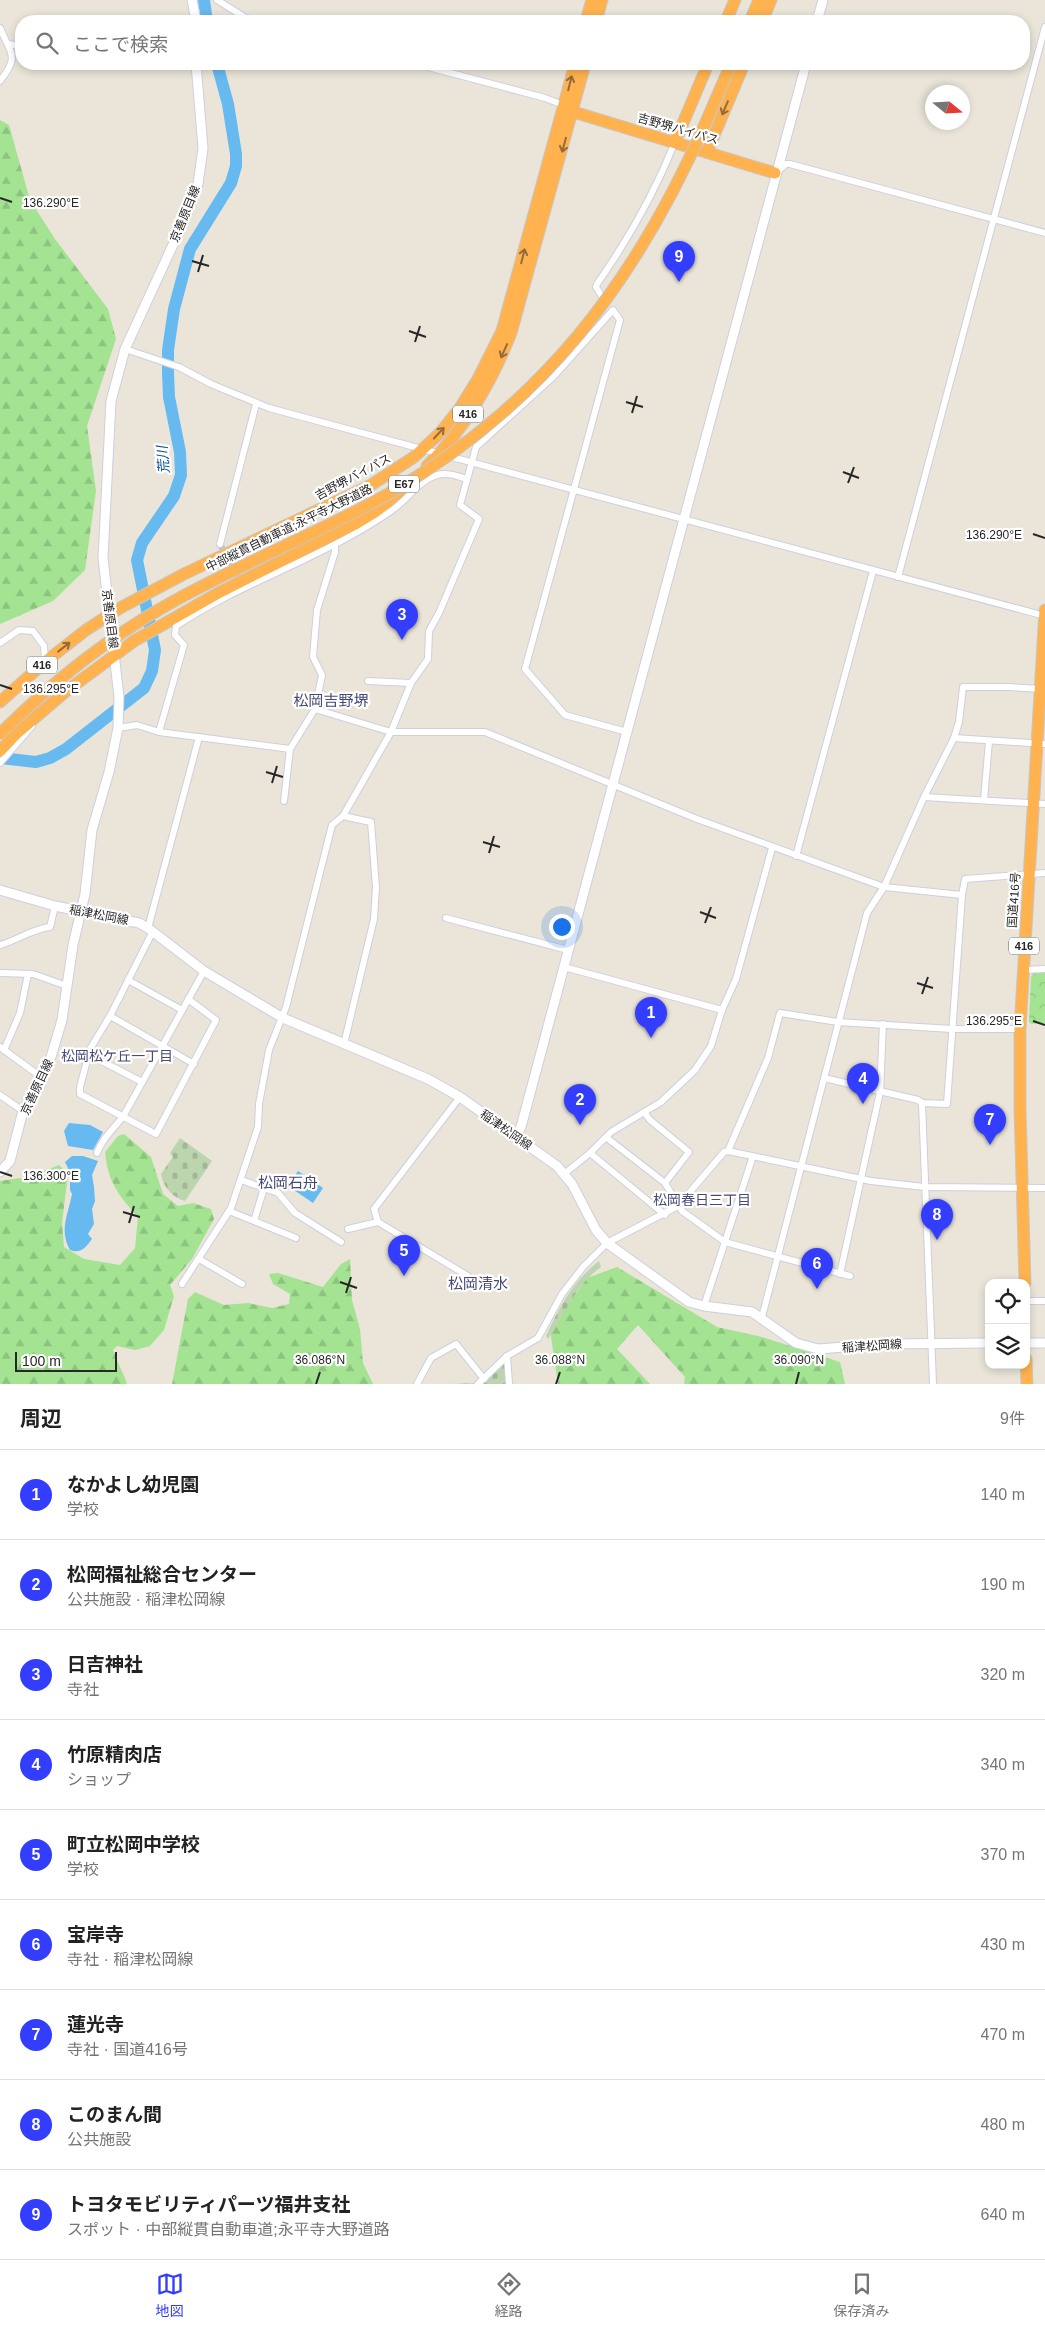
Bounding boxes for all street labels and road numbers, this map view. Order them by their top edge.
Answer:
street label: 吉野堺バイパス [636,111,720,147]
street label: 京善原目線 [167,184,203,244]
road number: 416 [453,406,483,422]
street label: 吉野堺バイパス [313,451,393,503]
road number: E67 [389,476,419,492]
street label: 中部縦貫自動車道;永平寺大野道路 [204,482,374,574]
street label: 京善原目線 [99,588,121,650]
road number: 416 [27,656,57,674]
street label: 国道416号 [1005,872,1023,928]
street label: 稲津松岡線 [68,902,130,928]
road number: 416 [1009,938,1039,954]
street label: 京善原目線 [18,1057,56,1117]
street label: 稲津松岡線 [477,1107,535,1153]
street label: 稲津松岡線 [842,1337,902,1355]

